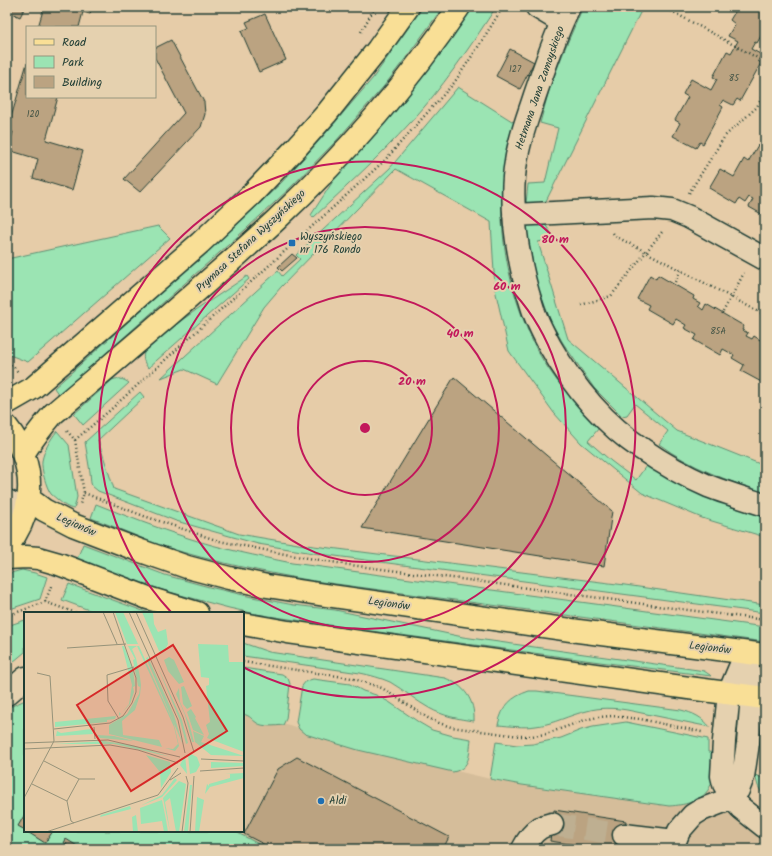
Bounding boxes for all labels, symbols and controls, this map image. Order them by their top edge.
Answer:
street label: Hetmana Jana Zamoyskiego [510,24,570,152]
legend [26,26,156,98]
text: Road [62,33,87,52]
text: Park [62,53,84,72]
house number: 127 [509,62,522,77]
house number: 85 [729,71,740,86]
text: Building [62,73,102,92]
house number: 120 [27,107,40,122]
street label: Prymasa Stefana Wyszyńskiego [192,185,310,297]
place label: Wyszyńskiego nr 176 Rondo [300,228,362,259]
text: 80 m [541,230,569,249]
marker: Wyszyńskiego nr 176 Rondo [287,238,297,248]
text: 60 m [493,277,521,296]
text: 40 m [446,324,474,343]
house number: 85A [710,324,726,339]
text: 20 m [398,372,426,391]
centre of rings [358,421,372,435]
street label: Legionów [53,508,99,542]
street label: Legionów [367,592,412,616]
inset map [24,612,244,832]
street label: Legionów [688,637,733,660]
place label: Aldi [329,792,347,810]
marker: Aldi [316,796,326,806]

